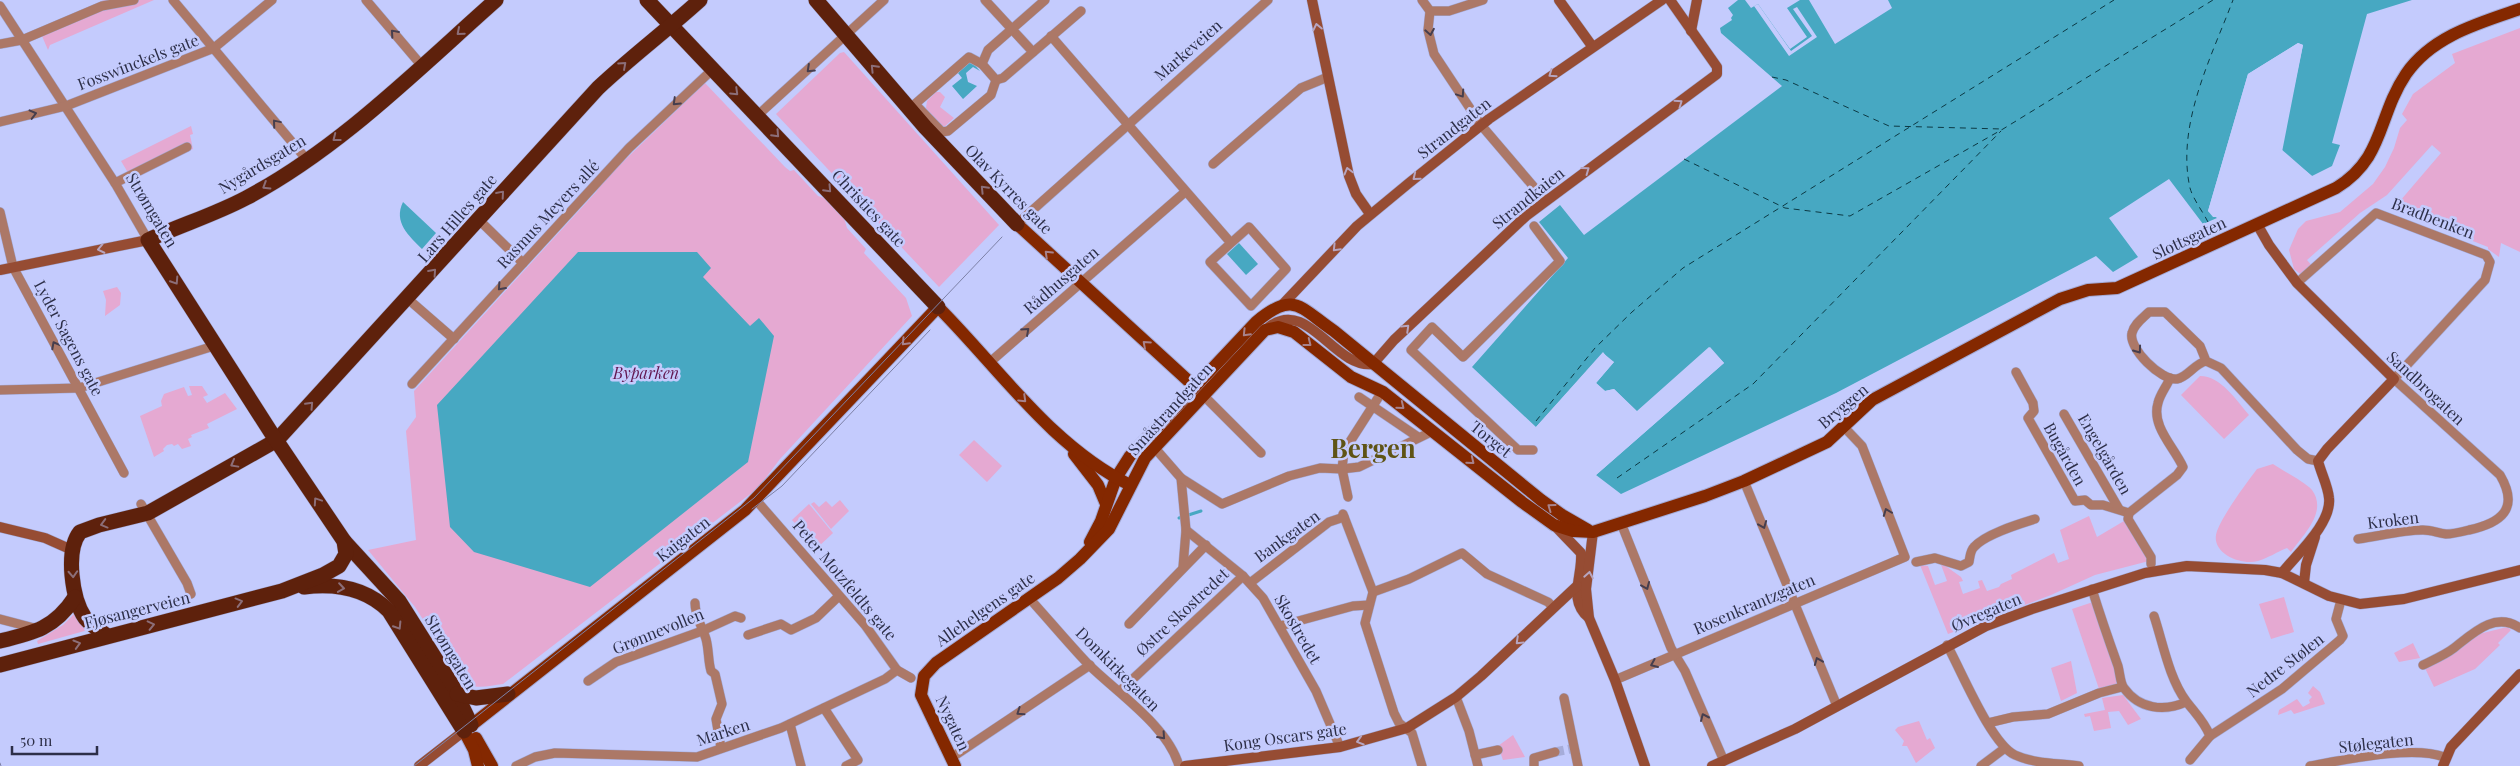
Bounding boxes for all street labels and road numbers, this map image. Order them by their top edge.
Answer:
street label: Markeveien [1149,14,1226,85]
street label: Fosswinckels gate [74,29,201,94]
street label: Strandgaten [1413,92,1495,163]
street label: Nygårdsgaten [214,129,310,198]
street label: Olav Kyrres gate [961,139,1058,238]
street label: Rasmus Meyers allé [492,155,603,272]
street label: Strandkaien [1487,162,1569,233]
street label: Christies gate [828,164,911,251]
street label: Strømgaten [122,169,183,251]
street label: Lars Hilles gate [412,169,501,266]
street label: Bradbenken [2389,192,2478,243]
street label: Slottsgaten [2148,211,2230,264]
street label: Rådhusgaten [1019,241,1103,318]
street label: Lyder Sagens gate [30,276,109,399]
street label: Sandbrogaten [2383,346,2470,430]
street label: Småstrandgaten [1123,358,1217,459]
street label: Bryggen [1813,378,1872,433]
street label: Engelgården [2074,409,2137,498]
street label: Torget [1466,416,1517,462]
street label: Bugården [2039,418,2092,490]
street label: Bankgaten [1250,505,1324,566]
street label: Kroken [2366,506,2420,533]
street label: Kaigaten [652,511,714,566]
street label: Peter Motzfeldts gate [789,515,902,644]
street label: Østre Skostredet [1131,563,1233,660]
street label: Allehelgens gate [930,567,1038,651]
street label: Rosenkrantzgaten [1690,568,1818,639]
street label: Fjøsangerveien [82,586,192,633]
street label: Øvregaten [1948,587,2024,636]
street label: Skostredet [1270,590,1327,667]
street label: Grønnevollen [609,602,707,658]
street label: Strømgaten [421,611,482,693]
street label: Domkirkegaten [1072,622,1165,716]
street label: Nedre Stølen [2242,628,2328,701]
street label: Nygaten [932,692,976,754]
street label: Marken [694,713,752,750]
street label: Kong Oscars gate [1222,717,1348,756]
street label: Stølegaten [2338,728,2415,757]

